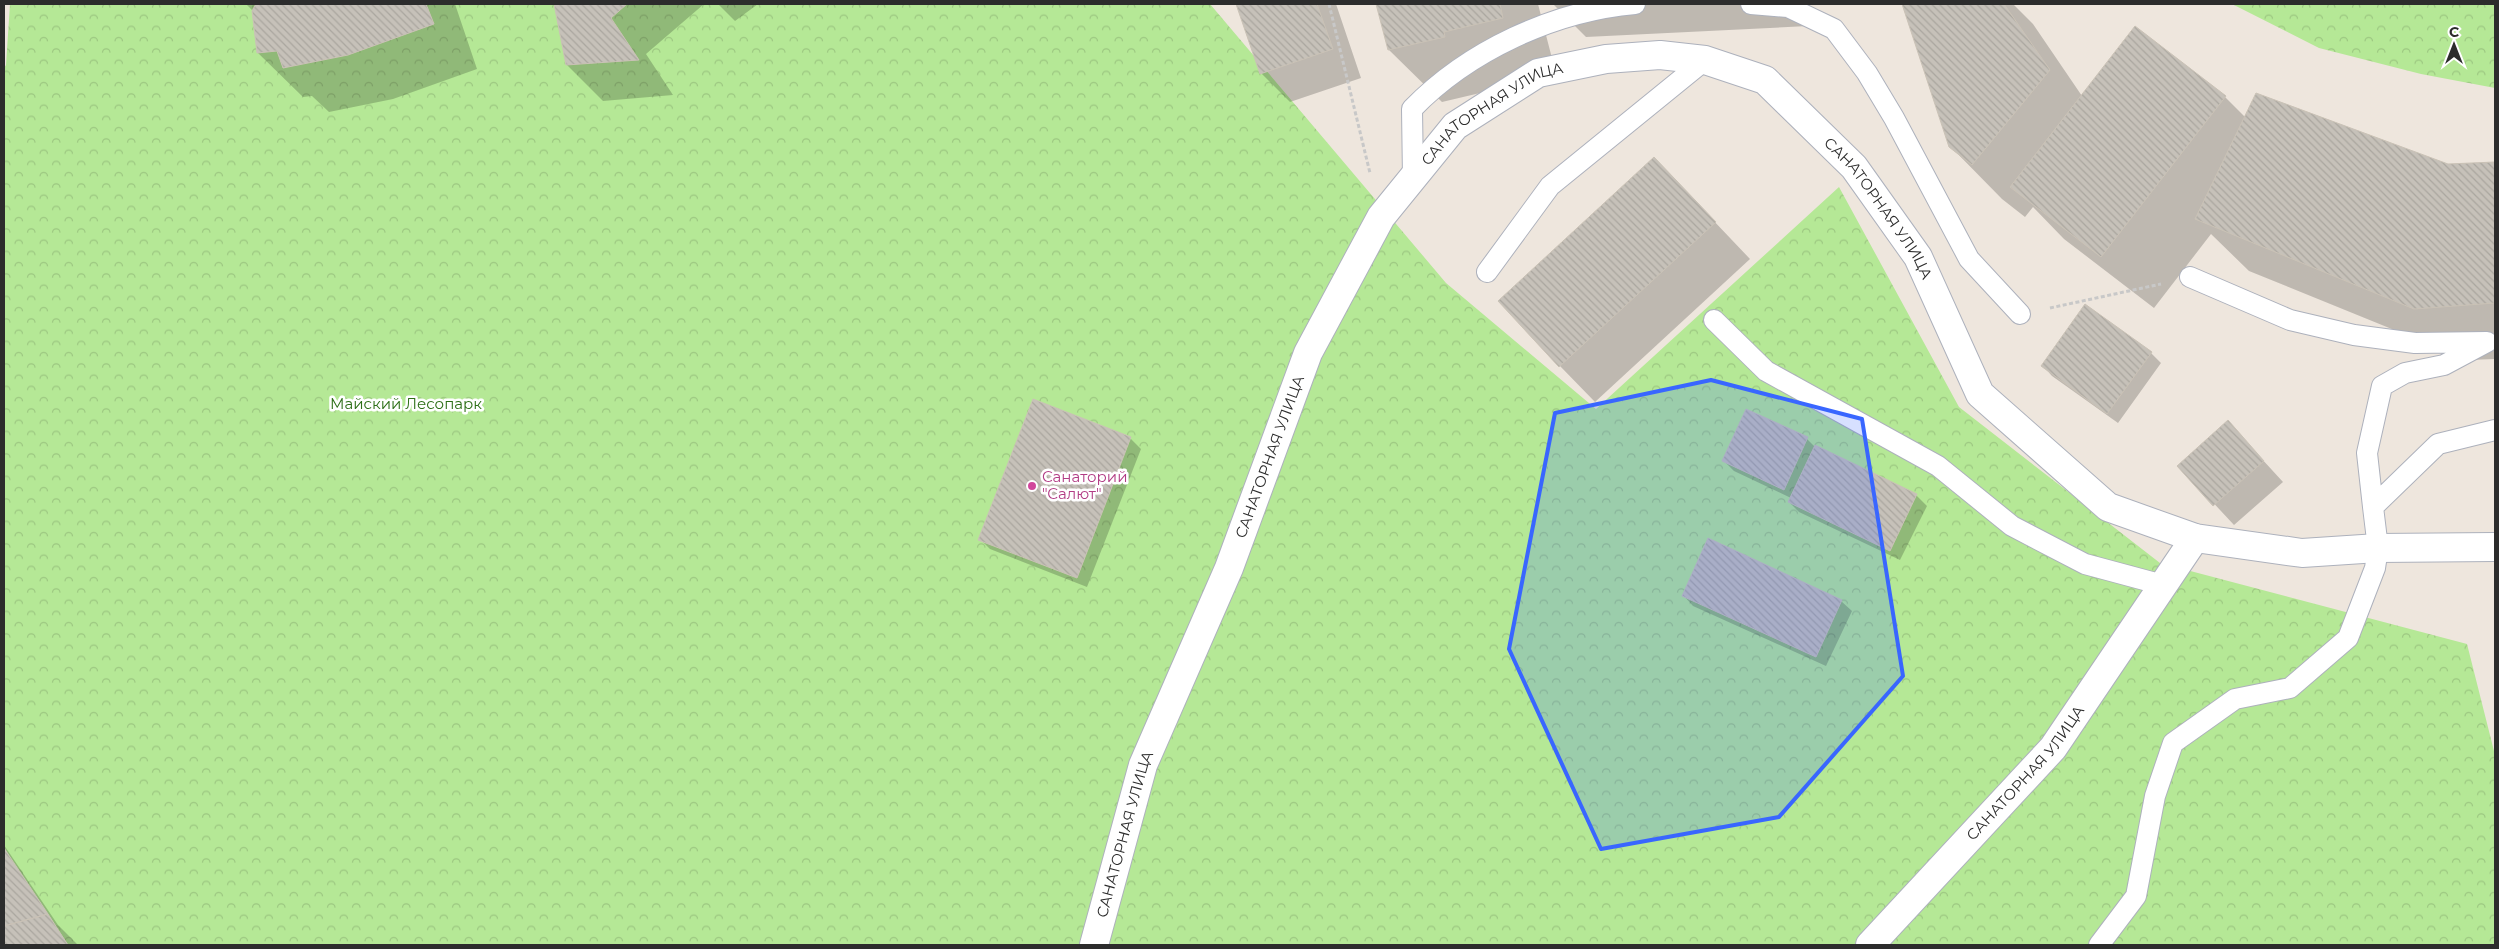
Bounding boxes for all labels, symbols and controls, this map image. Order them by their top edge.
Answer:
north arrow [2429,20,2479,70]
text: С [2449,23,2459,41]
street label: САНАТОРНАЯ УЛИЦА [1417,58,1565,169]
street label: САНАТОРНАЯ УЛИЦА [1820,133,1937,282]
street label: САНАТОРНАЯ УЛИЦА [1231,373,1308,541]
park label: Майский Лесопарк [330,394,482,413]
place label: Санаторий "Салют" [1042,467,1127,503]
marker: Санаторий "Салют" [1026,480,1038,492]
street label: САНАТОРНАЯ УЛИЦА [1962,702,2088,844]
street label: САНАТОРНАЯ УЛИЦА [1092,748,1157,919]

